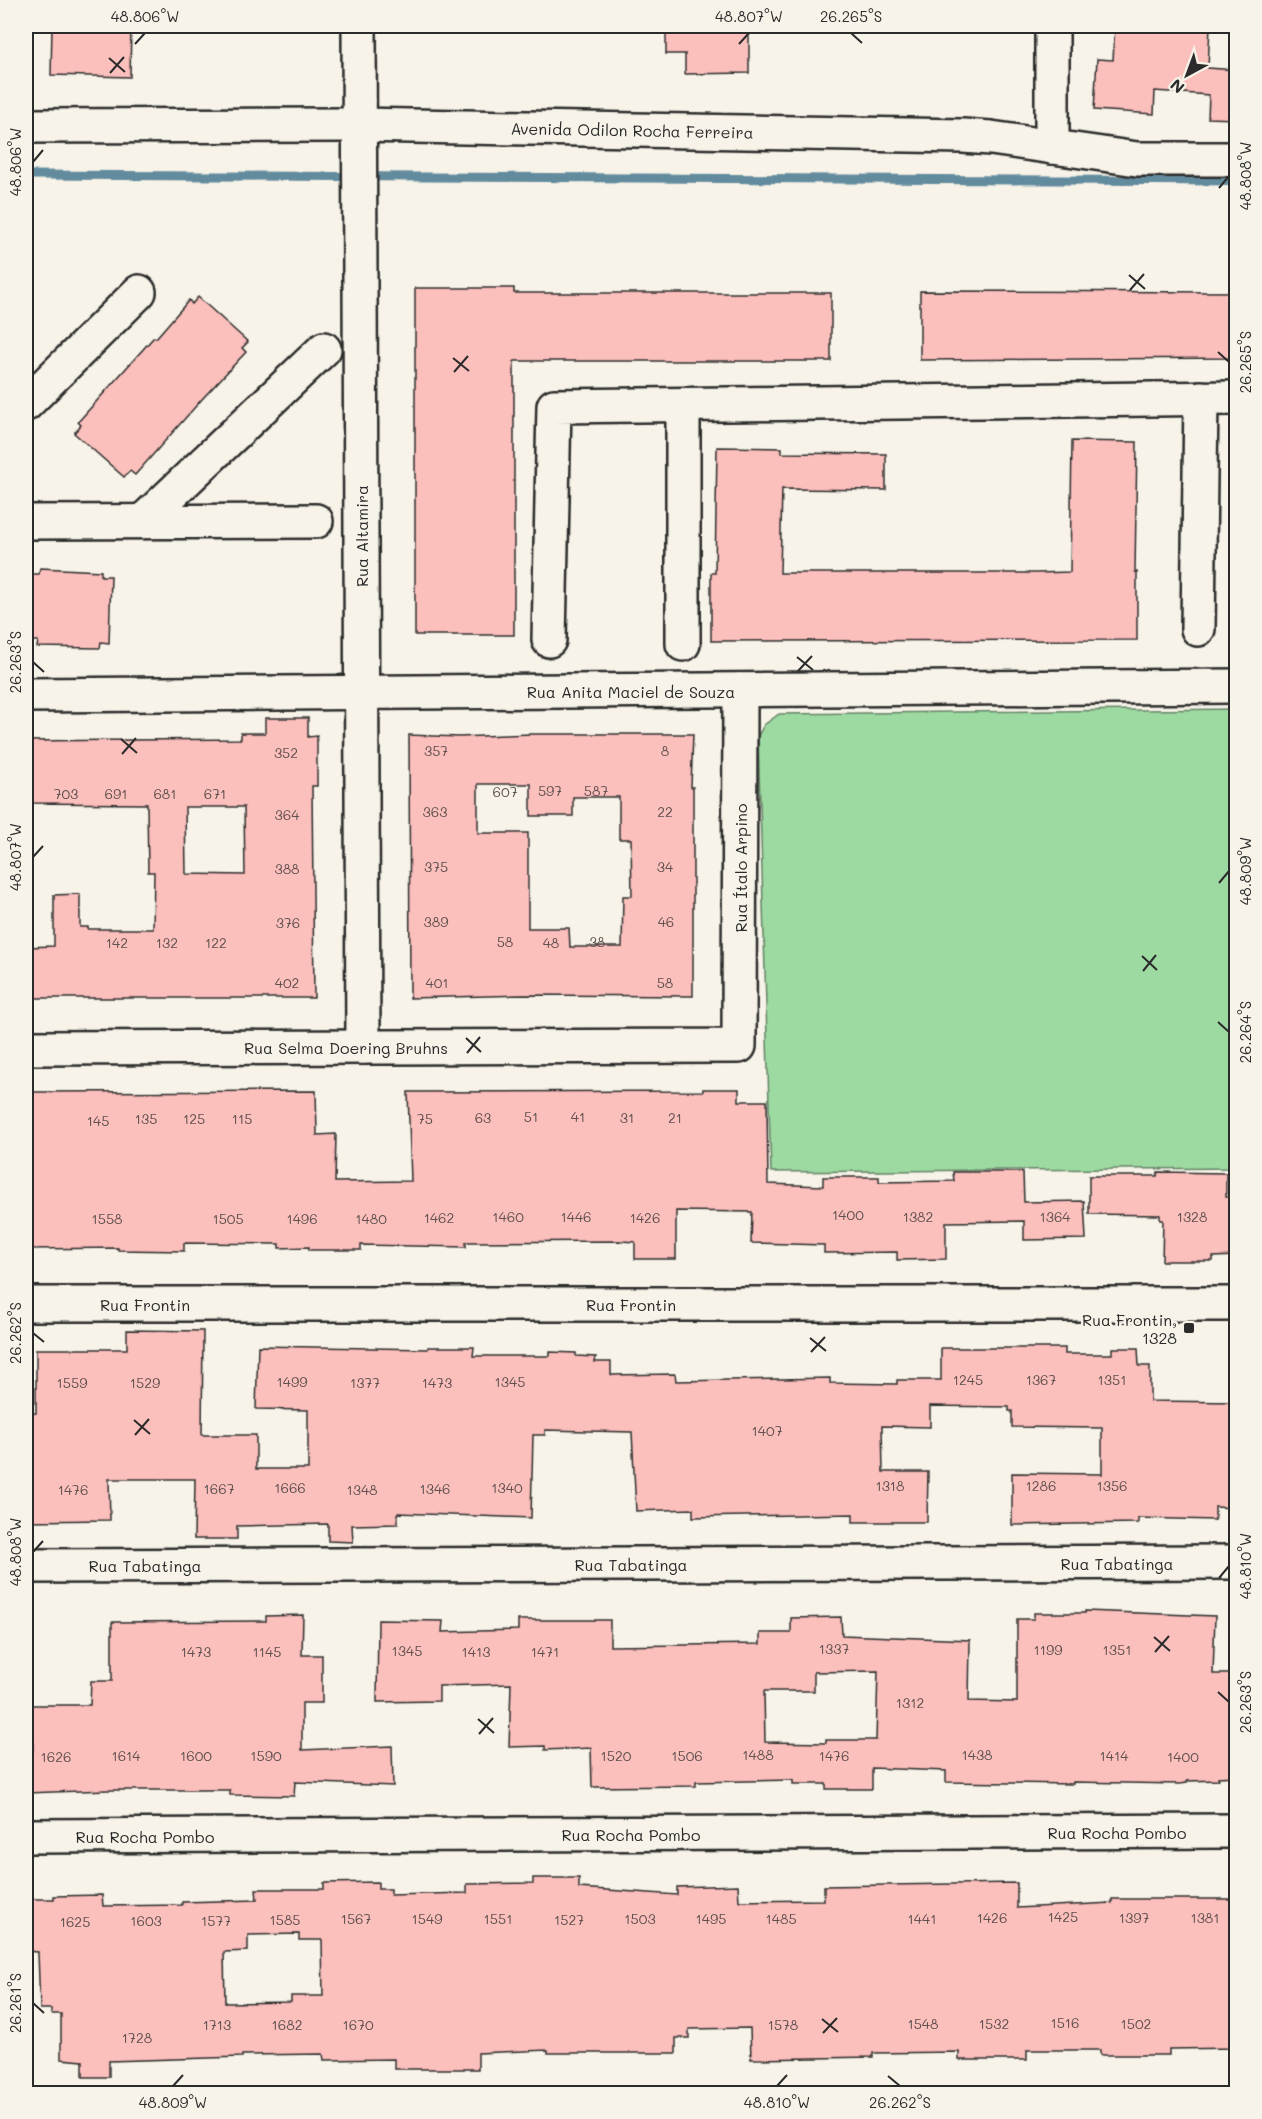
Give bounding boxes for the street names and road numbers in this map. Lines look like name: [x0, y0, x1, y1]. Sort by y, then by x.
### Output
street label: Avenida Odilon Rocha Ferreira: [510, 117, 754, 143]
street label: Rua Altamira: [351, 485, 372, 587]
street label: Rua Anita Maciel de Souza: [527, 681, 735, 702]
street label: Rua Ítalo Arpino: [730, 804, 751, 932]
street label: Rua Selma Doering Bruhns: [244, 1037, 448, 1058]
street label: Rua Frontin: [100, 1294, 190, 1315]
street label: Rua Frontin: [586, 1294, 676, 1315]
street label: Rua Tabatinga: [1060, 1553, 1174, 1574]
street label: Rua Tabatinga: [574, 1554, 688, 1575]
street label: Rua Tabatinga: [88, 1555, 202, 1576]
street label: Rua Rocha Pombo: [1047, 1822, 1187, 1843]
street label: Rua Rocha Pombo: [561, 1824, 701, 1845]
street label: Rua Rocha Pombo: [75, 1826, 215, 1847]

